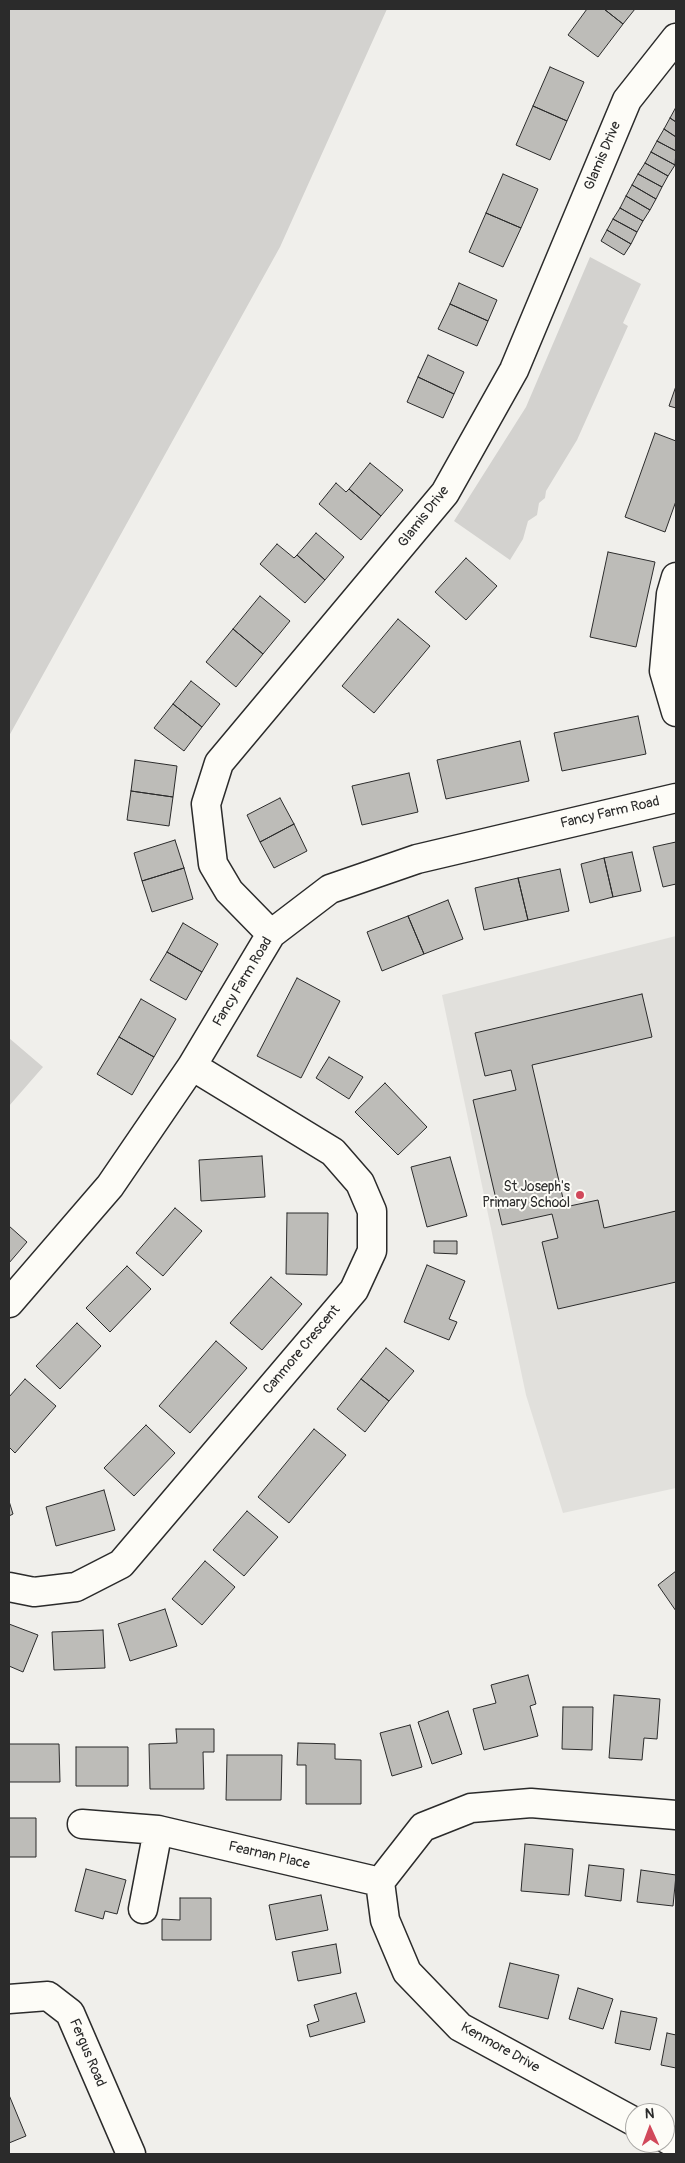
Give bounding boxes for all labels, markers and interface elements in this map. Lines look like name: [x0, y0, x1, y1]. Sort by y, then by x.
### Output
street label: Glamis Drive: [581, 119, 625, 193]
street label: Glamis Drive: [395, 483, 453, 551]
street label: Fancy Farm Road: [559, 793, 661, 833]
street label: Fancy Farm Road: [210, 934, 276, 1030]
place label: St Joseph's Primary School: [482, 1179, 570, 1212]
marker: St Joseph's Primary School: [574, 1189, 586, 1201]
street label: Canmore Crescent: [260, 1302, 344, 1398]
street label: Fearnan Place: [227, 1838, 311, 1874]
street label: Fergus Road: [65, 2016, 109, 2090]
street label: Kenmore Drive: [458, 2019, 542, 2077]
north arrow: [625, 2103, 675, 2153]
text: N: [644, 2105, 655, 2122]

